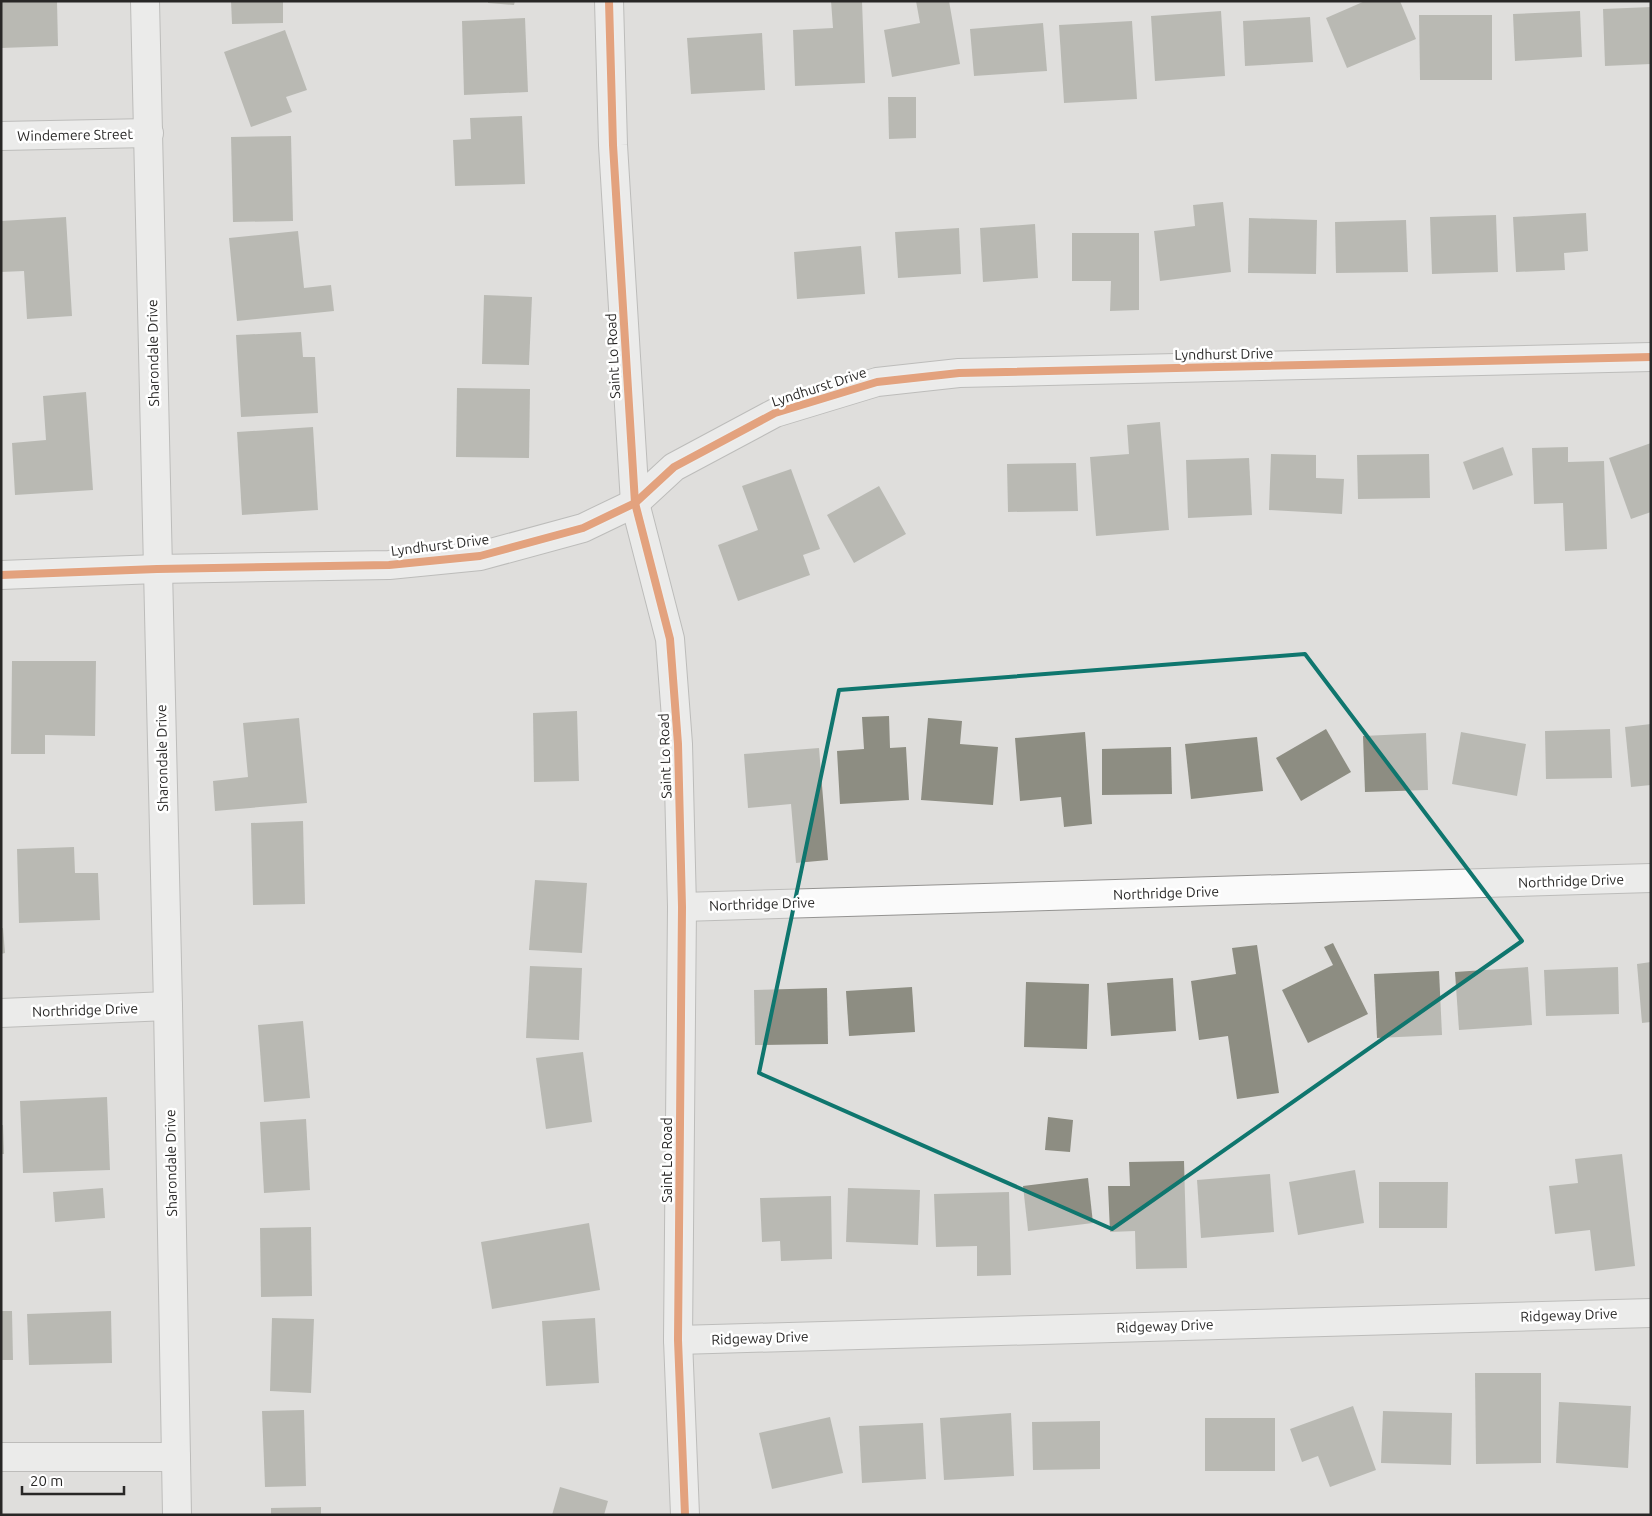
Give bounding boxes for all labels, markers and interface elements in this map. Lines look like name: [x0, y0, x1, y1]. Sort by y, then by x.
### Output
street label: Windemere Street: [17, 126, 133, 144]
street label: Sharondale Drive: [144, 299, 162, 407]
street label: Saint Lo Road: [603, 313, 623, 399]
street label: Lyndhurst Drive: [1174, 345, 1274, 363]
street label: Lyndhurst Drive: [769, 364, 869, 410]
street label: Lyndhurst Drive: [390, 531, 490, 559]
street label: Sharondale Drive: [153, 704, 171, 812]
street label: Saint Lo Road: [656, 713, 674, 799]
street label: Northridge Drive: [1518, 871, 1624, 891]
street label: Northridge Drive: [1113, 883, 1219, 903]
street label: Northridge Drive: [709, 894, 815, 914]
street label: Northridge Drive: [32, 1000, 138, 1020]
street label: Sharondale Drive: [162, 1109, 180, 1217]
street label: Saint Lo Road: [659, 1117, 675, 1203]
street label: Ridgeway Drive: [1520, 1305, 1618, 1325]
street label: Ridgeway Drive: [1116, 1316, 1214, 1336]
street label: Ridgeway Drive: [711, 1328, 809, 1348]
scale bar: [22, 1464, 125, 1496]
text: 20 m: [30, 1472, 63, 1489]

